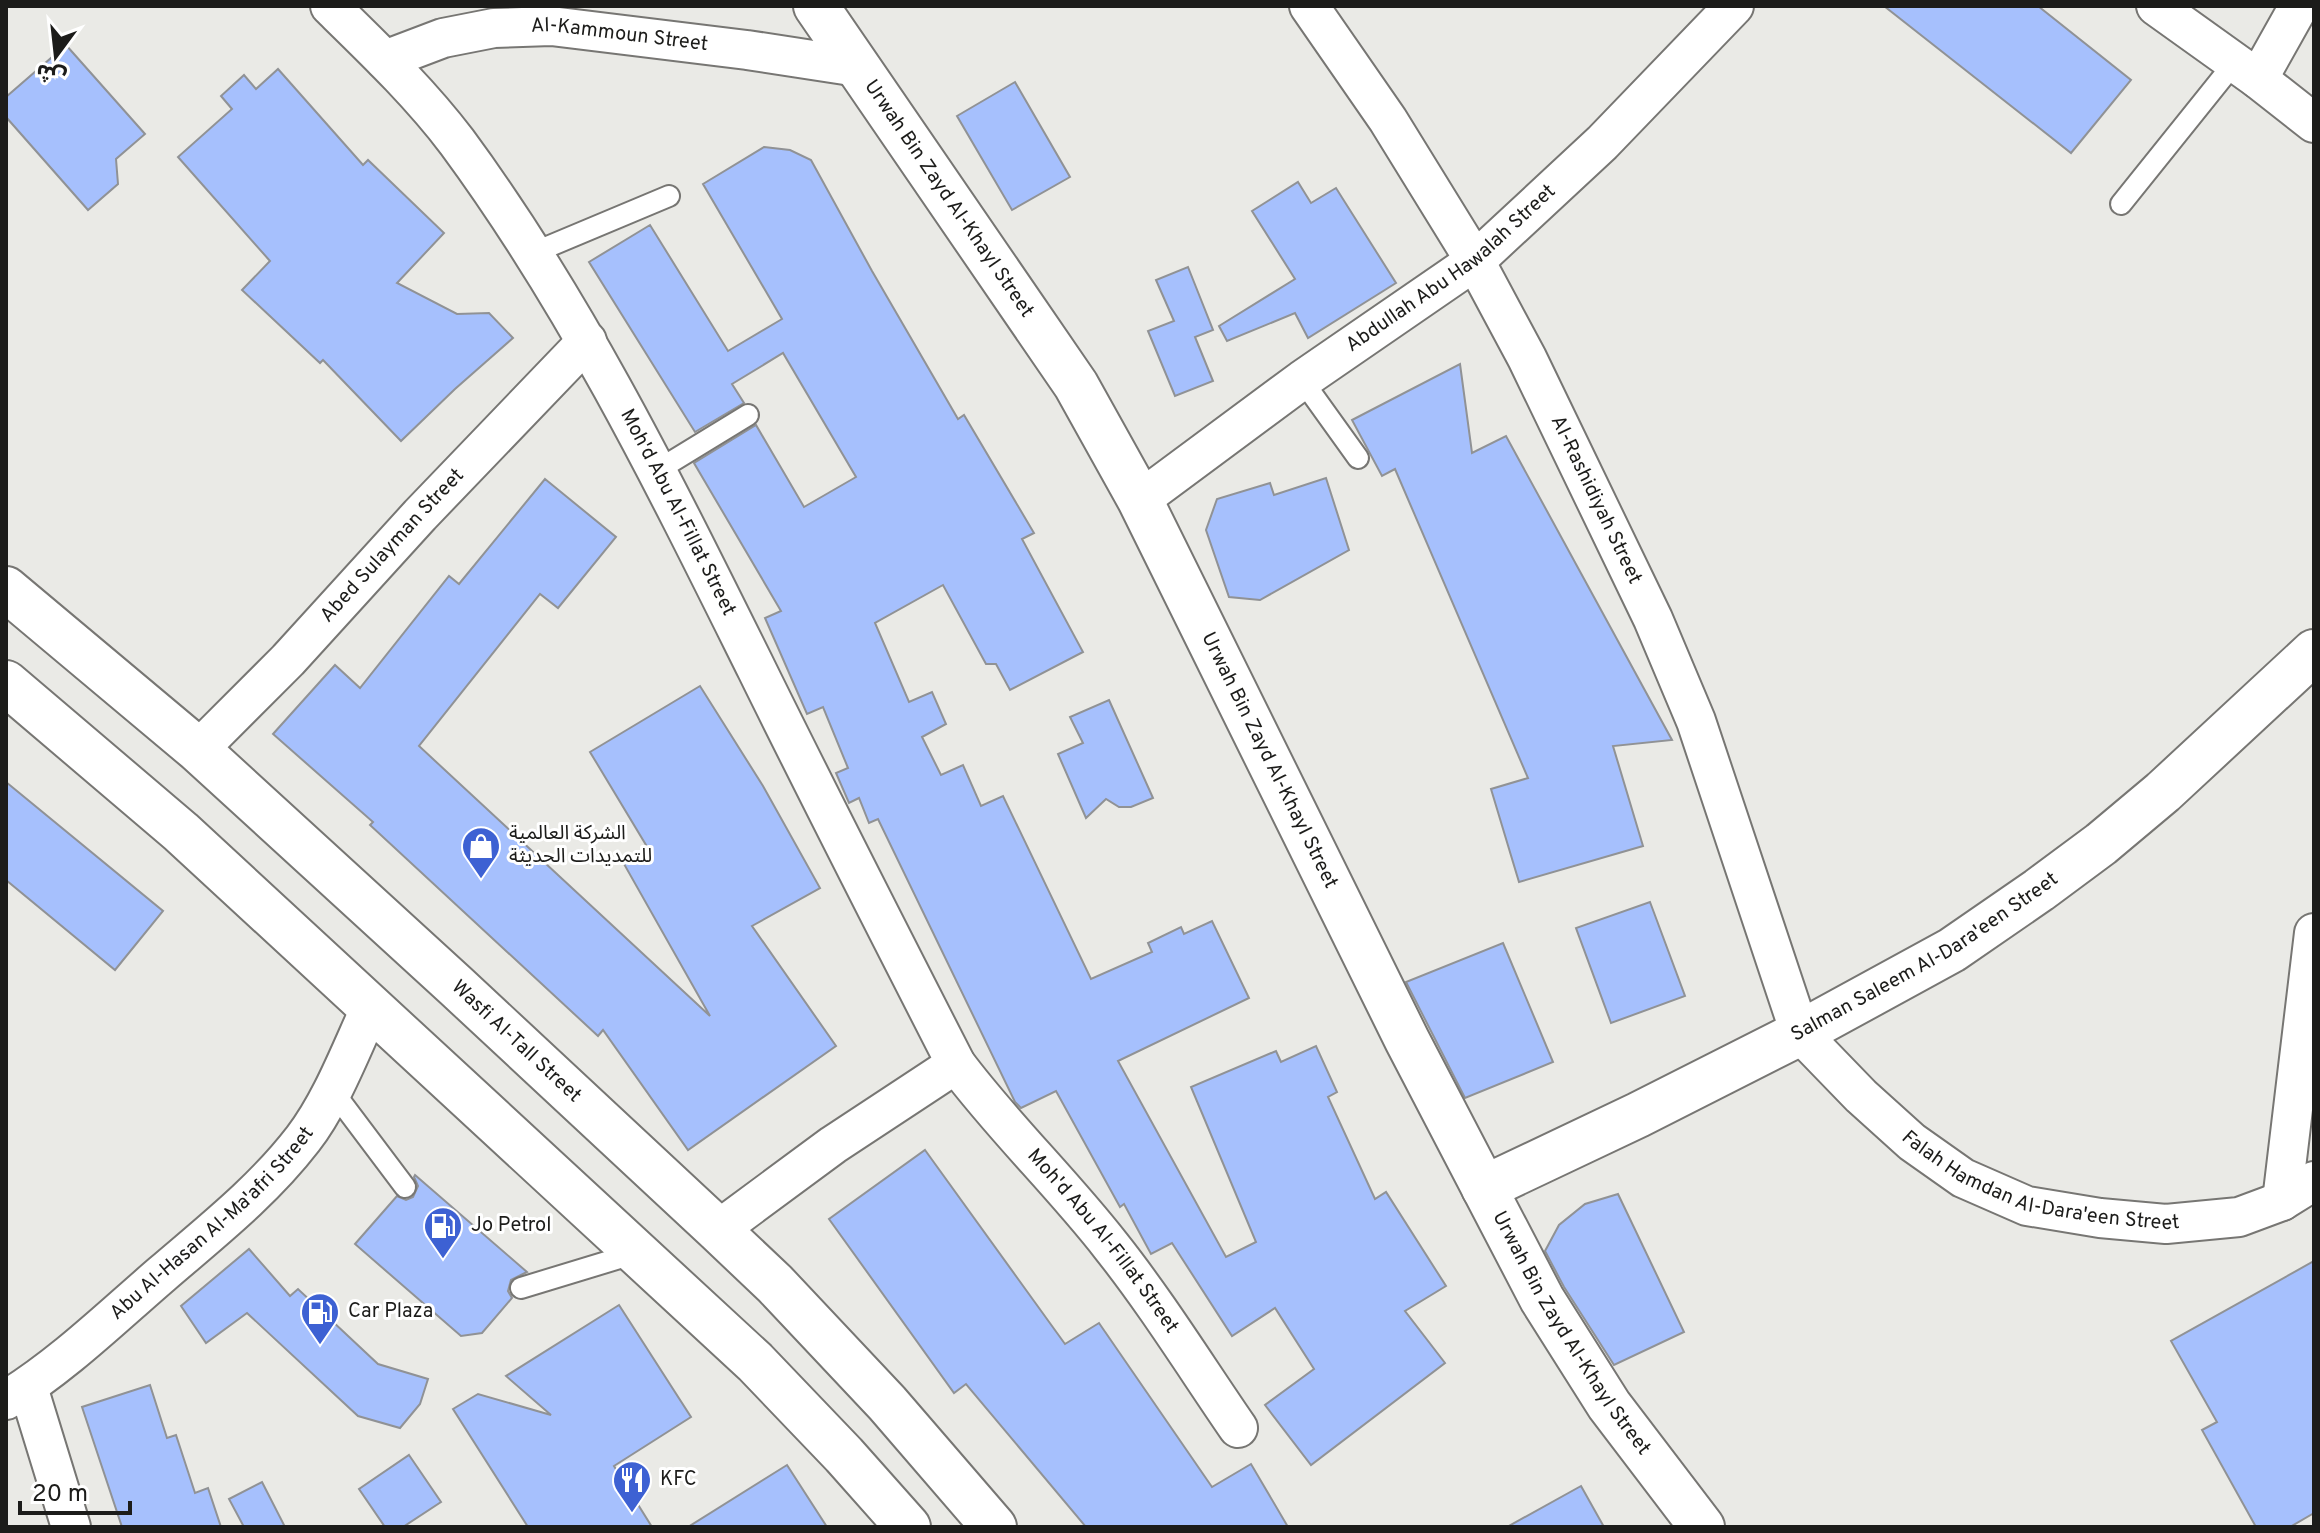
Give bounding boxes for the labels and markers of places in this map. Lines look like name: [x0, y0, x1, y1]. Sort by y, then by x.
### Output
place label: الشركة العالمية للتمديدات الحديثة: [509, 821, 652, 870]
shop icon: الشركة العالمية للتمديدات الحديثة: [460, 825, 502, 880]
fuel station icon: Jo Petrol: [422, 1205, 464, 1260]
place label: Jo Petrol: [471, 1213, 551, 1239]
fuel station icon: Car Plaza: [299, 1291, 341, 1346]
place label: Car Plaza: [348, 1299, 433, 1325]
restaurant icon: KFC: [611, 1459, 653, 1514]
place label: KFC: [660, 1467, 697, 1493]

